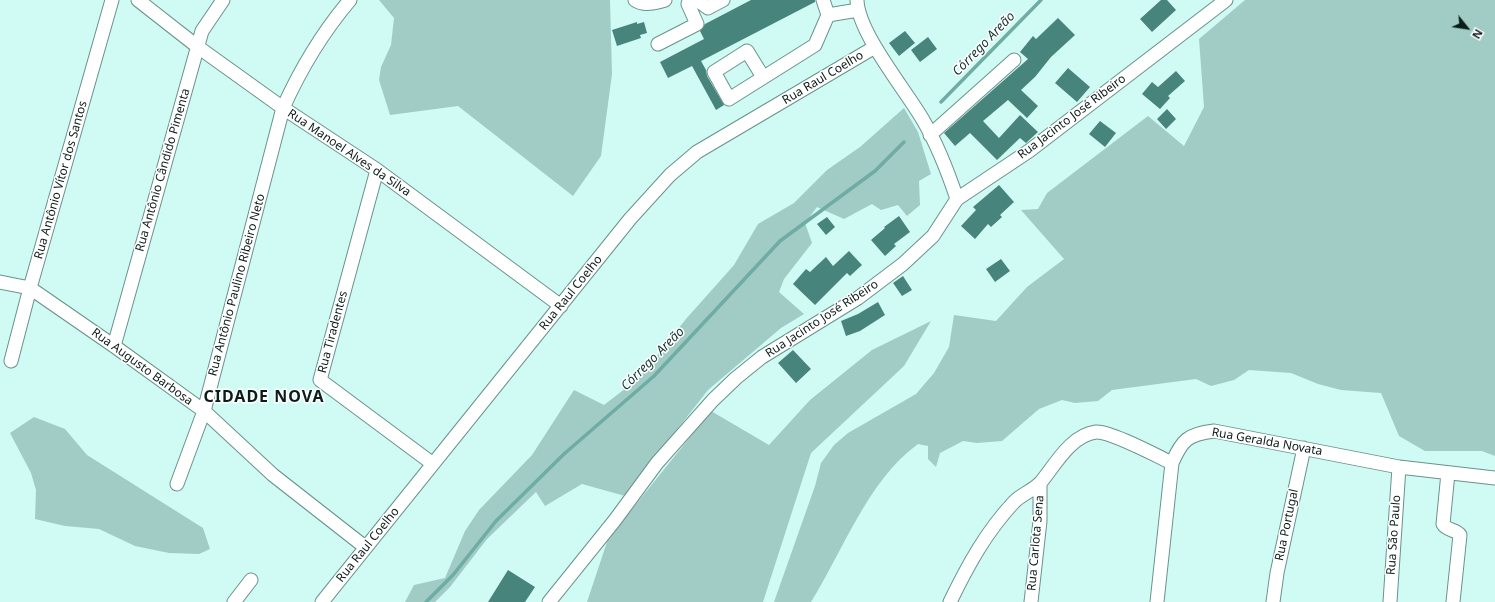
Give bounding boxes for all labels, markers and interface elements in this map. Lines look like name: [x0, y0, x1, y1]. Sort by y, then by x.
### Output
north arrow: [1447, 8, 1487, 48]
water label: Córrego Areão: [950, 9, 1018, 79]
text: N: [1469, 27, 1487, 42]
street label: Rua Raul Coelho: [780, 48, 866, 108]
street label: Rua Jacinto José Ribeiro: [1015, 72, 1129, 162]
street label: Rua Antônio Cândido Pimenta: [133, 87, 193, 253]
street label: Rua Antônio Vítor dos Santos: [31, 99, 91, 261]
street label: Rua Manoel Alves da Silva: [285, 106, 413, 200]
street label: Rua Antônio Paulino Ribeiro Neto: [206, 192, 268, 378]
street label: Rua Raul Coelho: [536, 253, 606, 333]
street label: Rua Jacinto José Ribeiro: [763, 277, 881, 361]
street label: Rua Tiradentes: [315, 289, 351, 375]
water label: Córrego Areão: [618, 324, 688, 394]
street label: Rua Augusto Barbosa: [89, 325, 195, 409]
district label: CIDADE NOVA: [203, 387, 325, 407]
street label: Rua Geralda Novata: [1211, 425, 1323, 459]
street label: Rua Portugal: [1272, 488, 1302, 562]
street label: Rua São Paulo: [1384, 494, 1404, 576]
street label: Rua Carlota Sena: [1025, 495, 1047, 591]
street label: Rua Raul Coelho: [333, 505, 403, 585]

